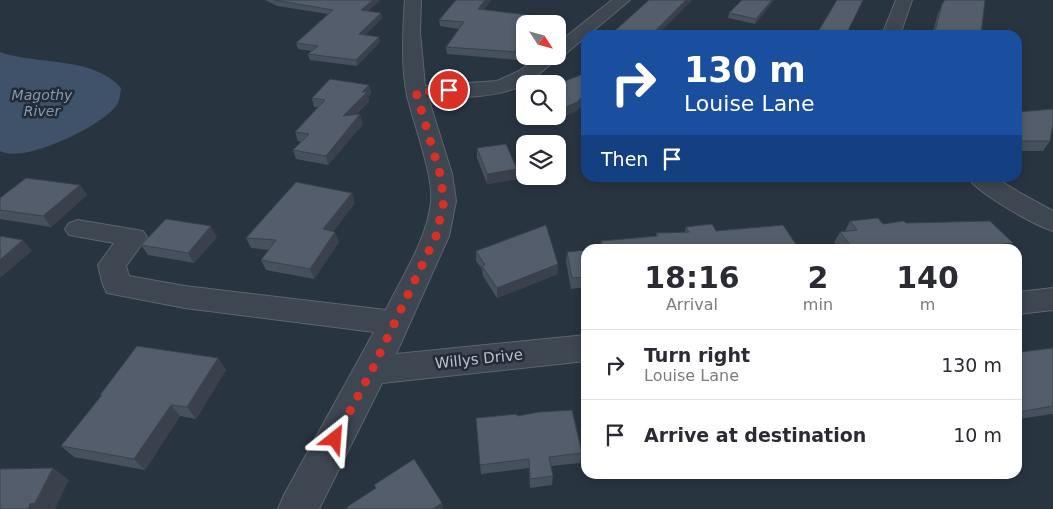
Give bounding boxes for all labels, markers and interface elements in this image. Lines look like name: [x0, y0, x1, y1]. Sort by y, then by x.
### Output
north arrow: [516, 15, 566, 65]
map controls: [516, 15, 566, 185]
icon: right: [601, 50, 666, 115]
text: 130 m: [684, 50, 806, 90]
pin: [428, 69, 470, 111]
button: search: [516, 75, 566, 125]
icon: arrive: [435, 76, 463, 104]
water label: Magothy River: [12, 87, 73, 119]
text: Louise Lane: [684, 91, 815, 116]
button: layers: [516, 135, 566, 185]
icon: arrive: [658, 145, 686, 173]
text: Then: [601, 148, 648, 170]
text: 18:16: [644, 260, 740, 295]
text: 2: [807, 260, 828, 295]
text: 140: [896, 260, 959, 295]
text: Arrival: [666, 295, 718, 314]
text: min: [803, 295, 833, 314]
text: m: [920, 295, 935, 314]
text: Turn right: [644, 344, 750, 366]
street label: Willys Drive: [434, 345, 524, 373]
icon: right: [601, 351, 629, 379]
text: 130 m: [941, 354, 1002, 376]
text: Louise Lane: [644, 366, 739, 385]
position arrow: [308, 412, 360, 464]
icon: arrive: [601, 421, 629, 449]
text: Arrive at destination: [644, 424, 866, 446]
text: 10 m: [953, 424, 1002, 446]

